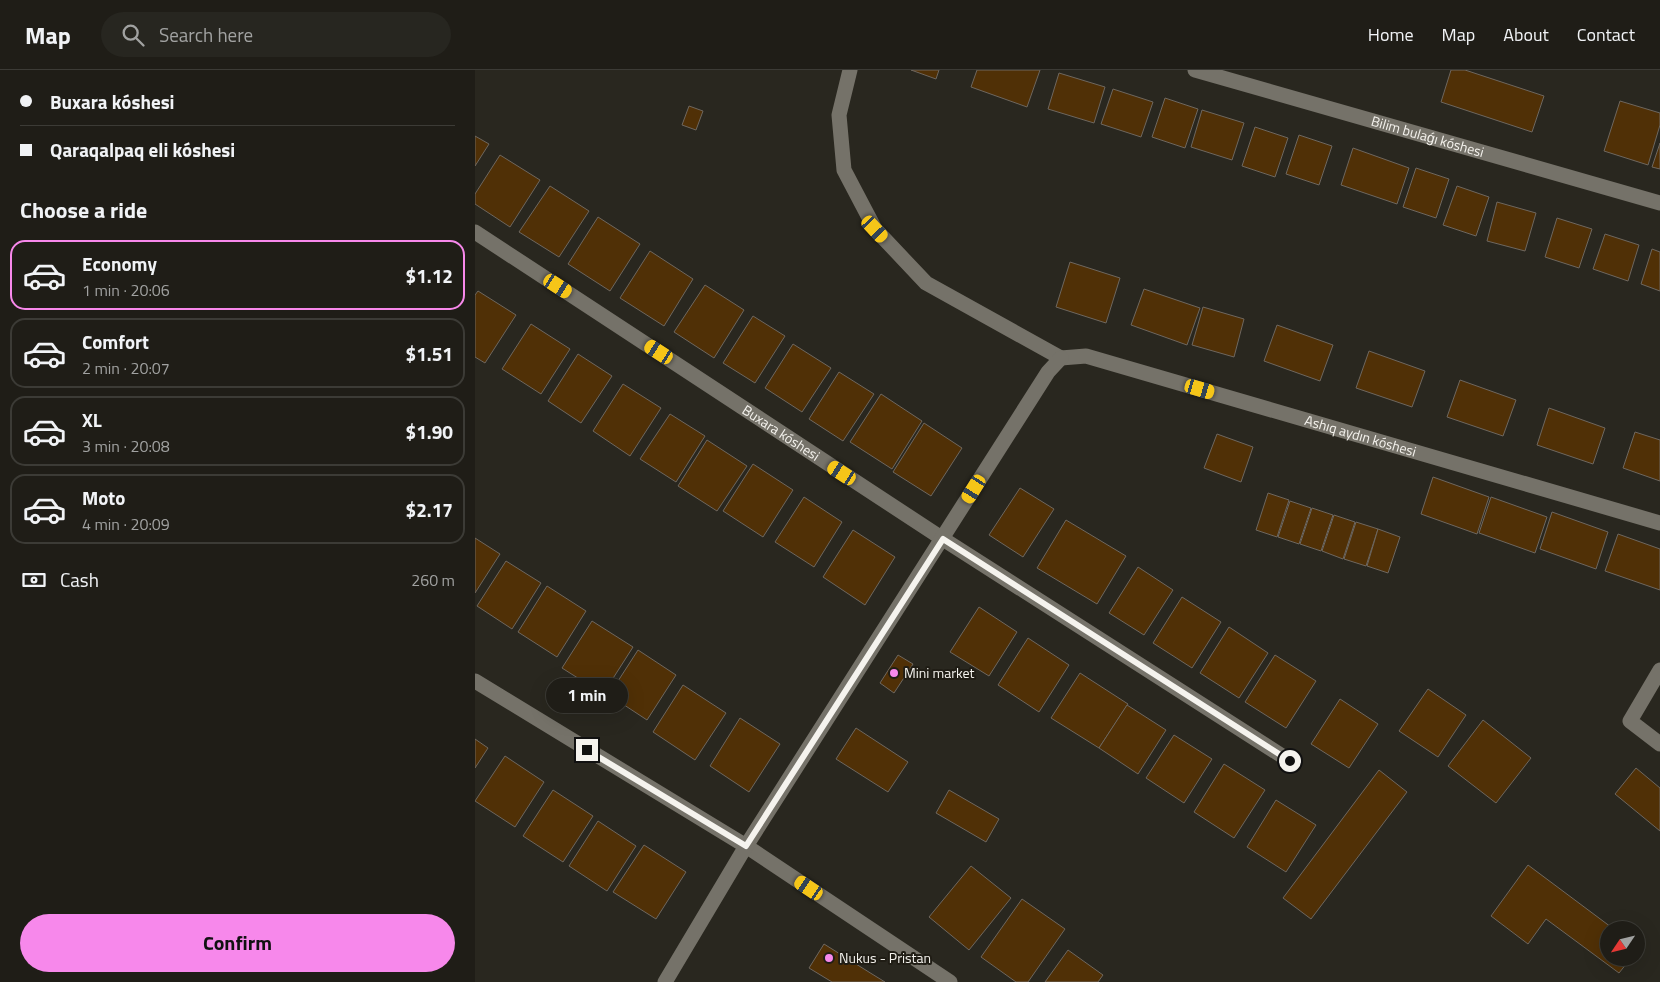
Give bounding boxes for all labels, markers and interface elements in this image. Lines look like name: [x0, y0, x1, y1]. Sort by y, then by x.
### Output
search box: [101, 12, 451, 57]
text: Map: [25, 17, 71, 53]
text: Search here: [159, 20, 253, 49]
icon: search: [119, 21, 147, 49]
text: Home: [1368, 21, 1414, 48]
text: Map: [1442, 21, 1475, 48]
text: About: [1503, 21, 1549, 48]
text: Contact: [1577, 21, 1635, 48]
text: Buxara kóshesi: [50, 87, 175, 116]
street label: Bilim bulaǵı kóshesi: [1369, 110, 1487, 162]
text: Qaraqalpaq eli kóshesi: [50, 135, 235, 164]
text: Choose a ride: [20, 193, 147, 227]
car: [859, 213, 890, 245]
text: Economy: [82, 249, 157, 278]
icon: car: [22, 253, 67, 298]
text: $1.12: [406, 261, 453, 290]
car: [541, 272, 574, 300]
text: 1 min · 20:06: [82, 278, 170, 302]
text: Comfort: [82, 327, 149, 356]
icon: car: [22, 331, 67, 376]
car: [642, 338, 675, 366]
text: $1.51: [406, 339, 453, 368]
text: 2 min · 20:07: [82, 356, 170, 380]
car: [1183, 378, 1216, 400]
street label: Buxara kóshesi: [738, 399, 824, 466]
text: XL: [82, 405, 102, 434]
icon: car: [22, 409, 67, 454]
street label: Ashıq aydın kóshesi: [1302, 409, 1419, 462]
text: $1.90: [406, 417, 453, 446]
text: 3 min · 20:08: [82, 434, 170, 458]
car: [825, 459, 858, 487]
car: [959, 472, 988, 506]
text: Moto: [82, 483, 125, 512]
icon: car: [22, 487, 67, 532]
text: $2.17: [406, 495, 453, 524]
text: 4 min · 20:09: [82, 512, 170, 536]
text: Cash: [60, 565, 99, 594]
icon: cash: [20, 566, 48, 594]
text: 260 m: [411, 568, 455, 592]
place label: Mini market: [904, 662, 975, 683]
marker: Mini market: [888, 667, 900, 679]
callout: 1 min: [546, 678, 628, 712]
text: 1 min: [568, 683, 606, 707]
route end: [576, 739, 598, 761]
route start: [1279, 750, 1301, 772]
car: [792, 873, 825, 903]
button: Confirm: [20, 914, 455, 972]
north arrow: [1600, 921, 1645, 966]
map controls: [1600, 921, 1645, 966]
place label: Nukus - Pristan: [839, 947, 931, 968]
marker: Nukus - Pristan: [823, 952, 835, 964]

